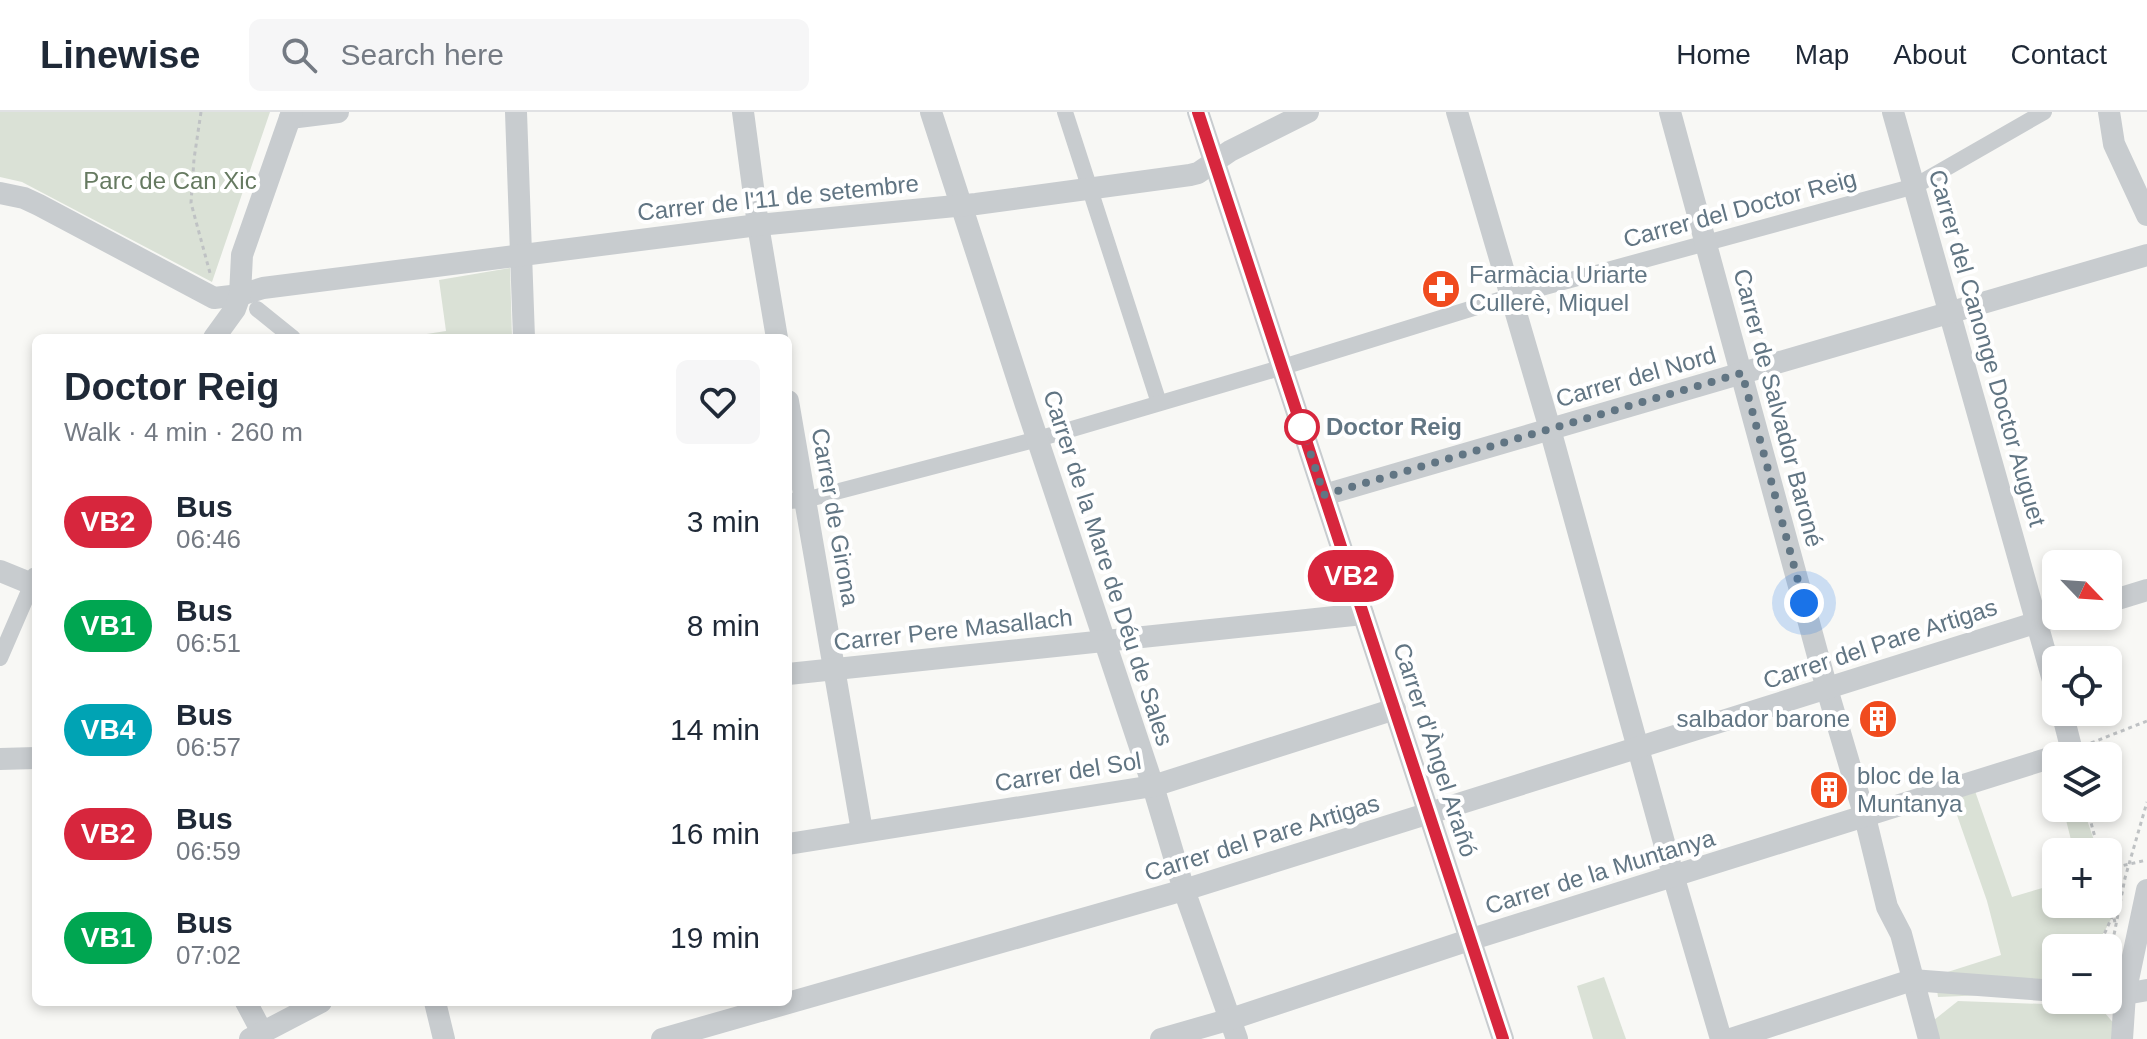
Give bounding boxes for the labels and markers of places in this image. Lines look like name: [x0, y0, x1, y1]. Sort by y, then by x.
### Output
place label: Farmàcia Uriarte Cullerè, Miquel: [1469, 261, 1648, 316]
pharmacy icon: Farmàcia Uriarte Cullerè, Miquel: [1420, 268, 1462, 310]
marker: Doctor Reig: [1285, 410, 1319, 444]
place label: Doctor Reig: [1326, 413, 1462, 440]
building icon: salbador barone: [1857, 698, 1899, 740]
place label: salbador barone: [1677, 705, 1850, 732]
place label: bloc de la Muntanya: [1857, 762, 1963, 817]
building icon: bloc de la Muntanya: [1808, 769, 1850, 811]

